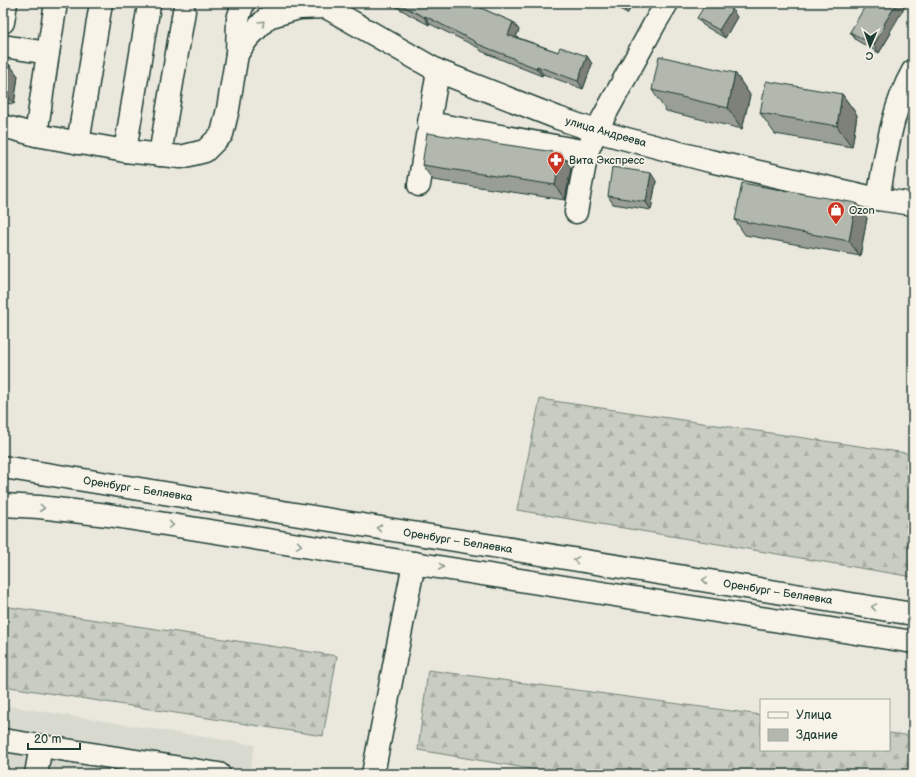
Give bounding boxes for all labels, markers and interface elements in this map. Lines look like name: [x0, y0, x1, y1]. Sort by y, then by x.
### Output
one-way arrow: [257, 21, 265, 28]
north arrow: [850, 26, 890, 66]
text: С: [865, 49, 874, 62]
street label: улица Андреева: [564, 114, 648, 150]
pharmacy icon: Вита Экспресс: [546, 150, 566, 175]
place label: Вита Экспресс: [569, 154, 645, 167]
shop icon: Ozon: [826, 200, 846, 225]
place label: Ozon: [849, 204, 875, 217]
street label: Оренбург – Беляевка: [82, 474, 194, 504]
one-way arrow: [39, 503, 45, 512]
one-way arrow: [168, 520, 174, 529]
one-way arrow: [376, 524, 382, 533]
street label: Оренбург – Беляевка: [402, 526, 514, 556]
one-way arrow: [296, 540, 302, 549]
one-way arrow: [573, 556, 579, 565]
one-way arrow: [438, 562, 444, 571]
one-way arrow: [702, 576, 708, 585]
street label: Оренбург – Беляевка: [722, 577, 834, 607]
one-way arrow: [871, 603, 878, 612]
legend: [760, 699, 890, 751]
text: Улица: [796, 708, 832, 723]
scale bar: [28, 725, 80, 751]
text: Здание: [796, 728, 838, 743]
text: 20 m: [34, 732, 61, 747]

